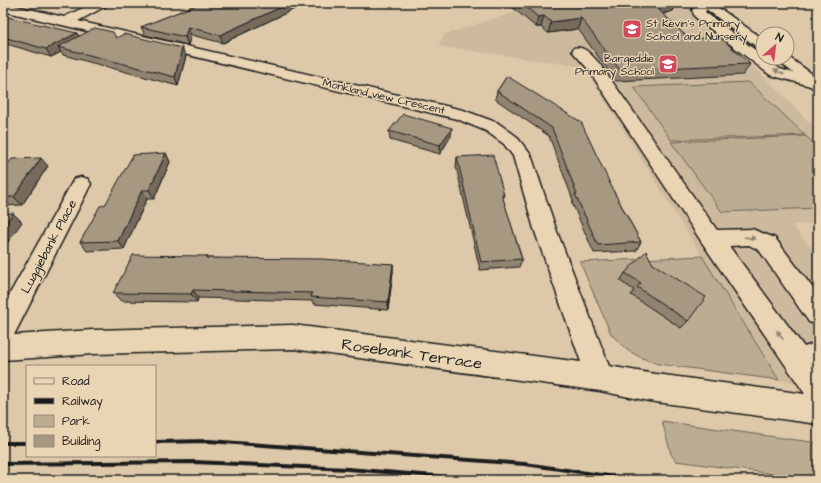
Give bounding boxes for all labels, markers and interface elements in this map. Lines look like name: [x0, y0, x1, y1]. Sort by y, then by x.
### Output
place label: St Kevin's Primary School and Nursery: [646, 16, 747, 45]
school or university icon: St Kevin's Primary School and Nursery: [621, 18, 643, 40]
north arrow: [755, 26, 795, 66]
text: N: [773, 29, 786, 46]
place label: Bargeddie Primary School: [575, 51, 654, 80]
school or university icon: Bargeddie Primary School: [657, 53, 679, 75]
one-way arrow: [773, 69, 785, 75]
street label: Monkland view Crescent: [321, 75, 447, 118]
street label: Luggiebank Place: [17, 196, 82, 297]
one-way arrow: [743, 235, 756, 241]
one-way arrow: [776, 330, 785, 341]
street label: Rosebank Terrace: [340, 333, 484, 375]
legend: [26, 365, 156, 457]
text: Road: [62, 373, 90, 390]
text: Railway: [62, 393, 103, 411]
text: Park: [62, 413, 90, 430]
text: Building: [62, 433, 100, 451]

